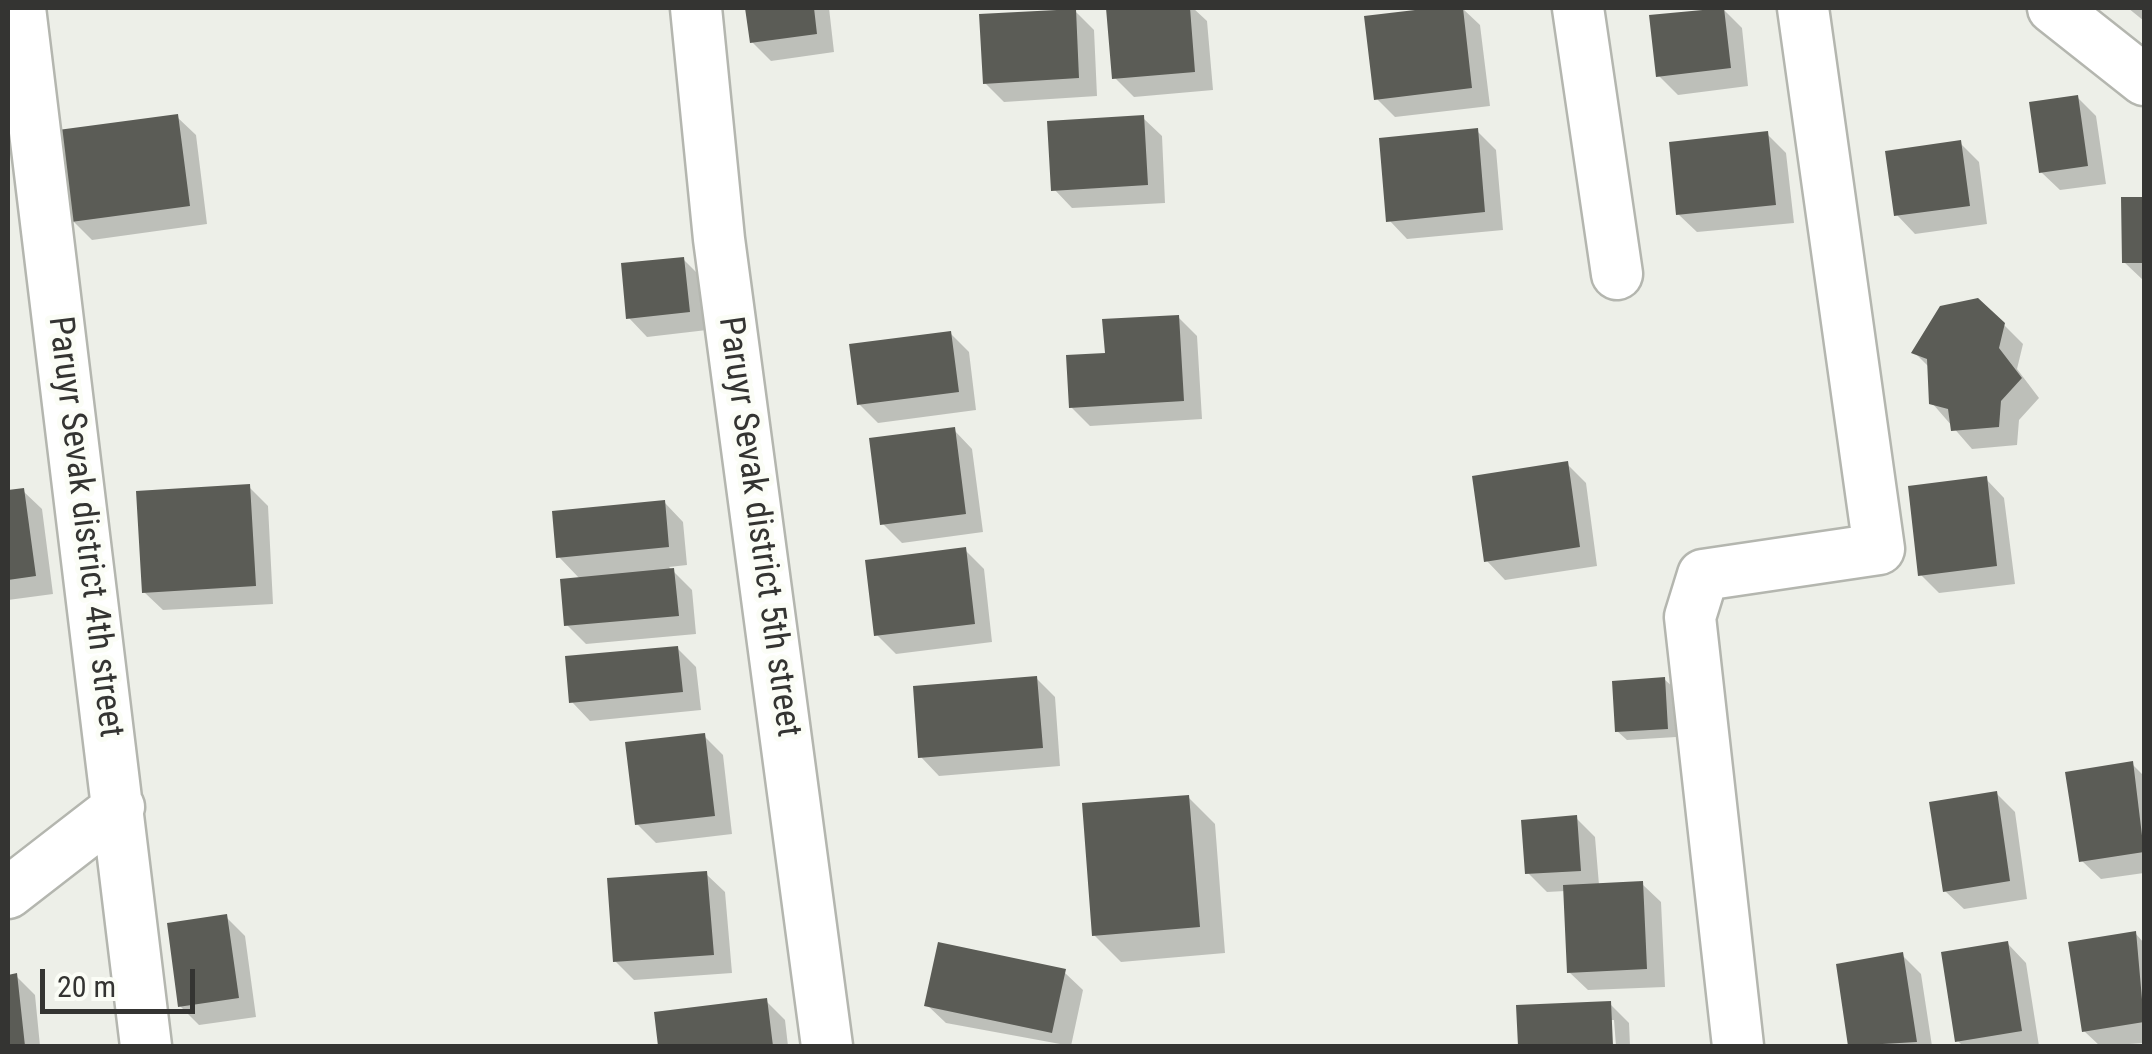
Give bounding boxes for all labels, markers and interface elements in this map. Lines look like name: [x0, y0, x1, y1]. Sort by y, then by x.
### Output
street label: Paruyr Sevak district 4th street: [37, 314, 131, 740]
street label: Paruyr Sevak district 5th street: [708, 314, 808, 740]
scale bar: [45, 949, 200, 1011]
text: 20 m: [57, 969, 116, 1004]

